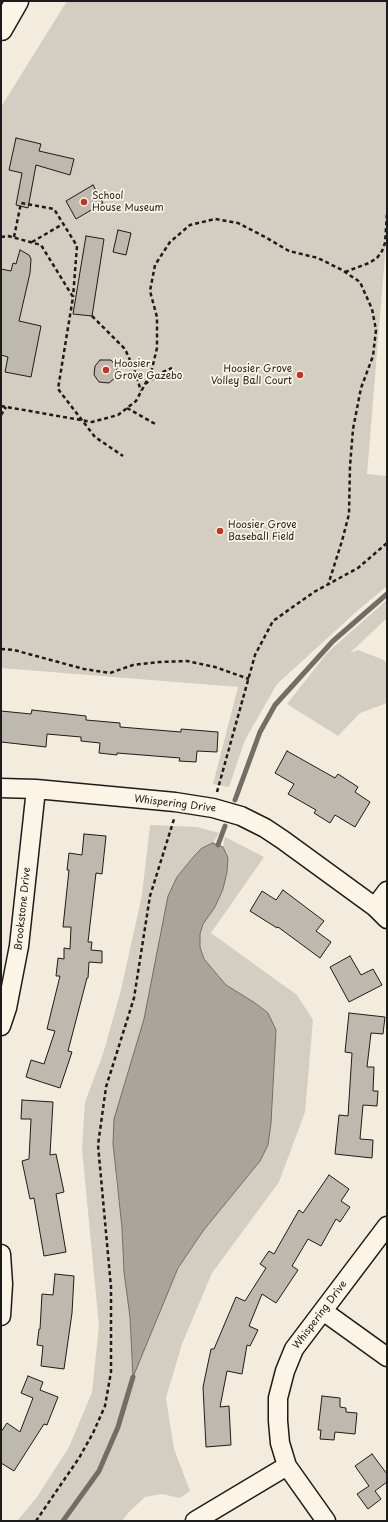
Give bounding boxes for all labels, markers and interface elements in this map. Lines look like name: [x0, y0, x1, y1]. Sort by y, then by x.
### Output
place label: School House Museum: [92, 190, 164, 214]
marker: School House Museum: [79, 197, 89, 207]
place label: Hoosier Grove Gazebo: [114, 358, 182, 382]
place label: Hoosier Grove Volley Ball Court: [211, 363, 292, 386]
marker: Hoosier Grove Gazebo: [101, 365, 111, 375]
marker: Hoosier Grove Volley Ball Court: [295, 370, 305, 380]
place label: Hoosier Grove Baseball Field: [228, 519, 296, 542]
marker: Hoosier Grove Baseball Field: [215, 526, 225, 536]
street label: Whispering Drive: [133, 793, 217, 815]
street label: Brookstone Drive: [13, 867, 33, 951]
street label: Whispering Drive: [290, 1279, 350, 1351]

